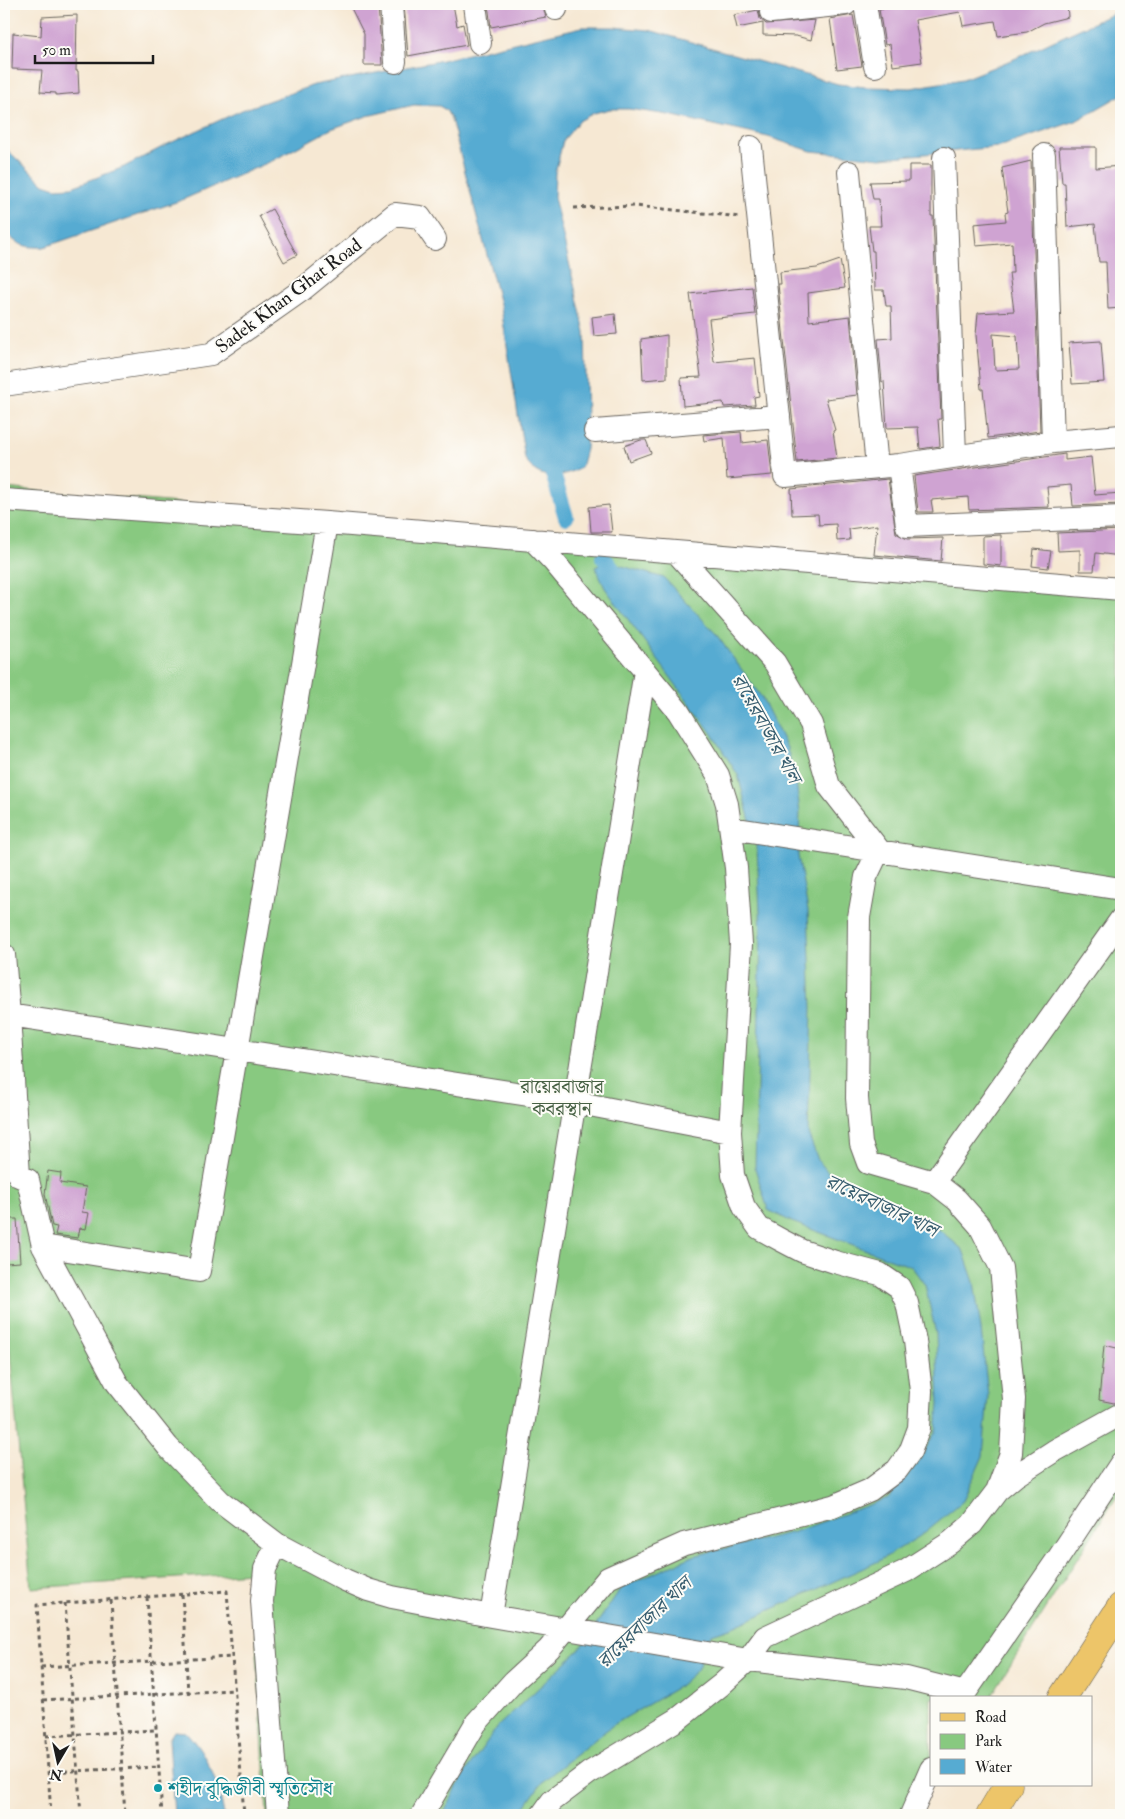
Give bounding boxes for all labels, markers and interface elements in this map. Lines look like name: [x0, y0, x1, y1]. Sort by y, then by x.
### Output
scale bar: [35, 32, 152, 64]
text: 50 m: [42, 41, 71, 60]
street label: Sadek Khan Ghat Road: [211, 232, 367, 359]
water label: রায়েরবাজার খাল: [726, 669, 809, 790]
park label: রায়েরবাজার কবরস্থান: [519, 1075, 605, 1121]
water label: রায়েরবাজার খাল: [822, 1169, 945, 1244]
water label: রায়েরবাজার খাল: [592, 1569, 699, 1673]
legend: [930, 1696, 1092, 1786]
text: Road: [975, 1708, 1007, 1727]
text: Park: [975, 1732, 1002, 1751]
north arrow: [32, 1736, 82, 1786]
text: Water: [974, 1758, 1012, 1777]
text: N: [48, 1765, 65, 1784]
place label: শহীদ বুদ্ধিজীবী স্মৃতিসৌধ: [167, 1777, 334, 1801]
marker: শহীদ বুদ্ধিজীবী স্মৃতিসৌধ: [152, 1782, 164, 1794]

